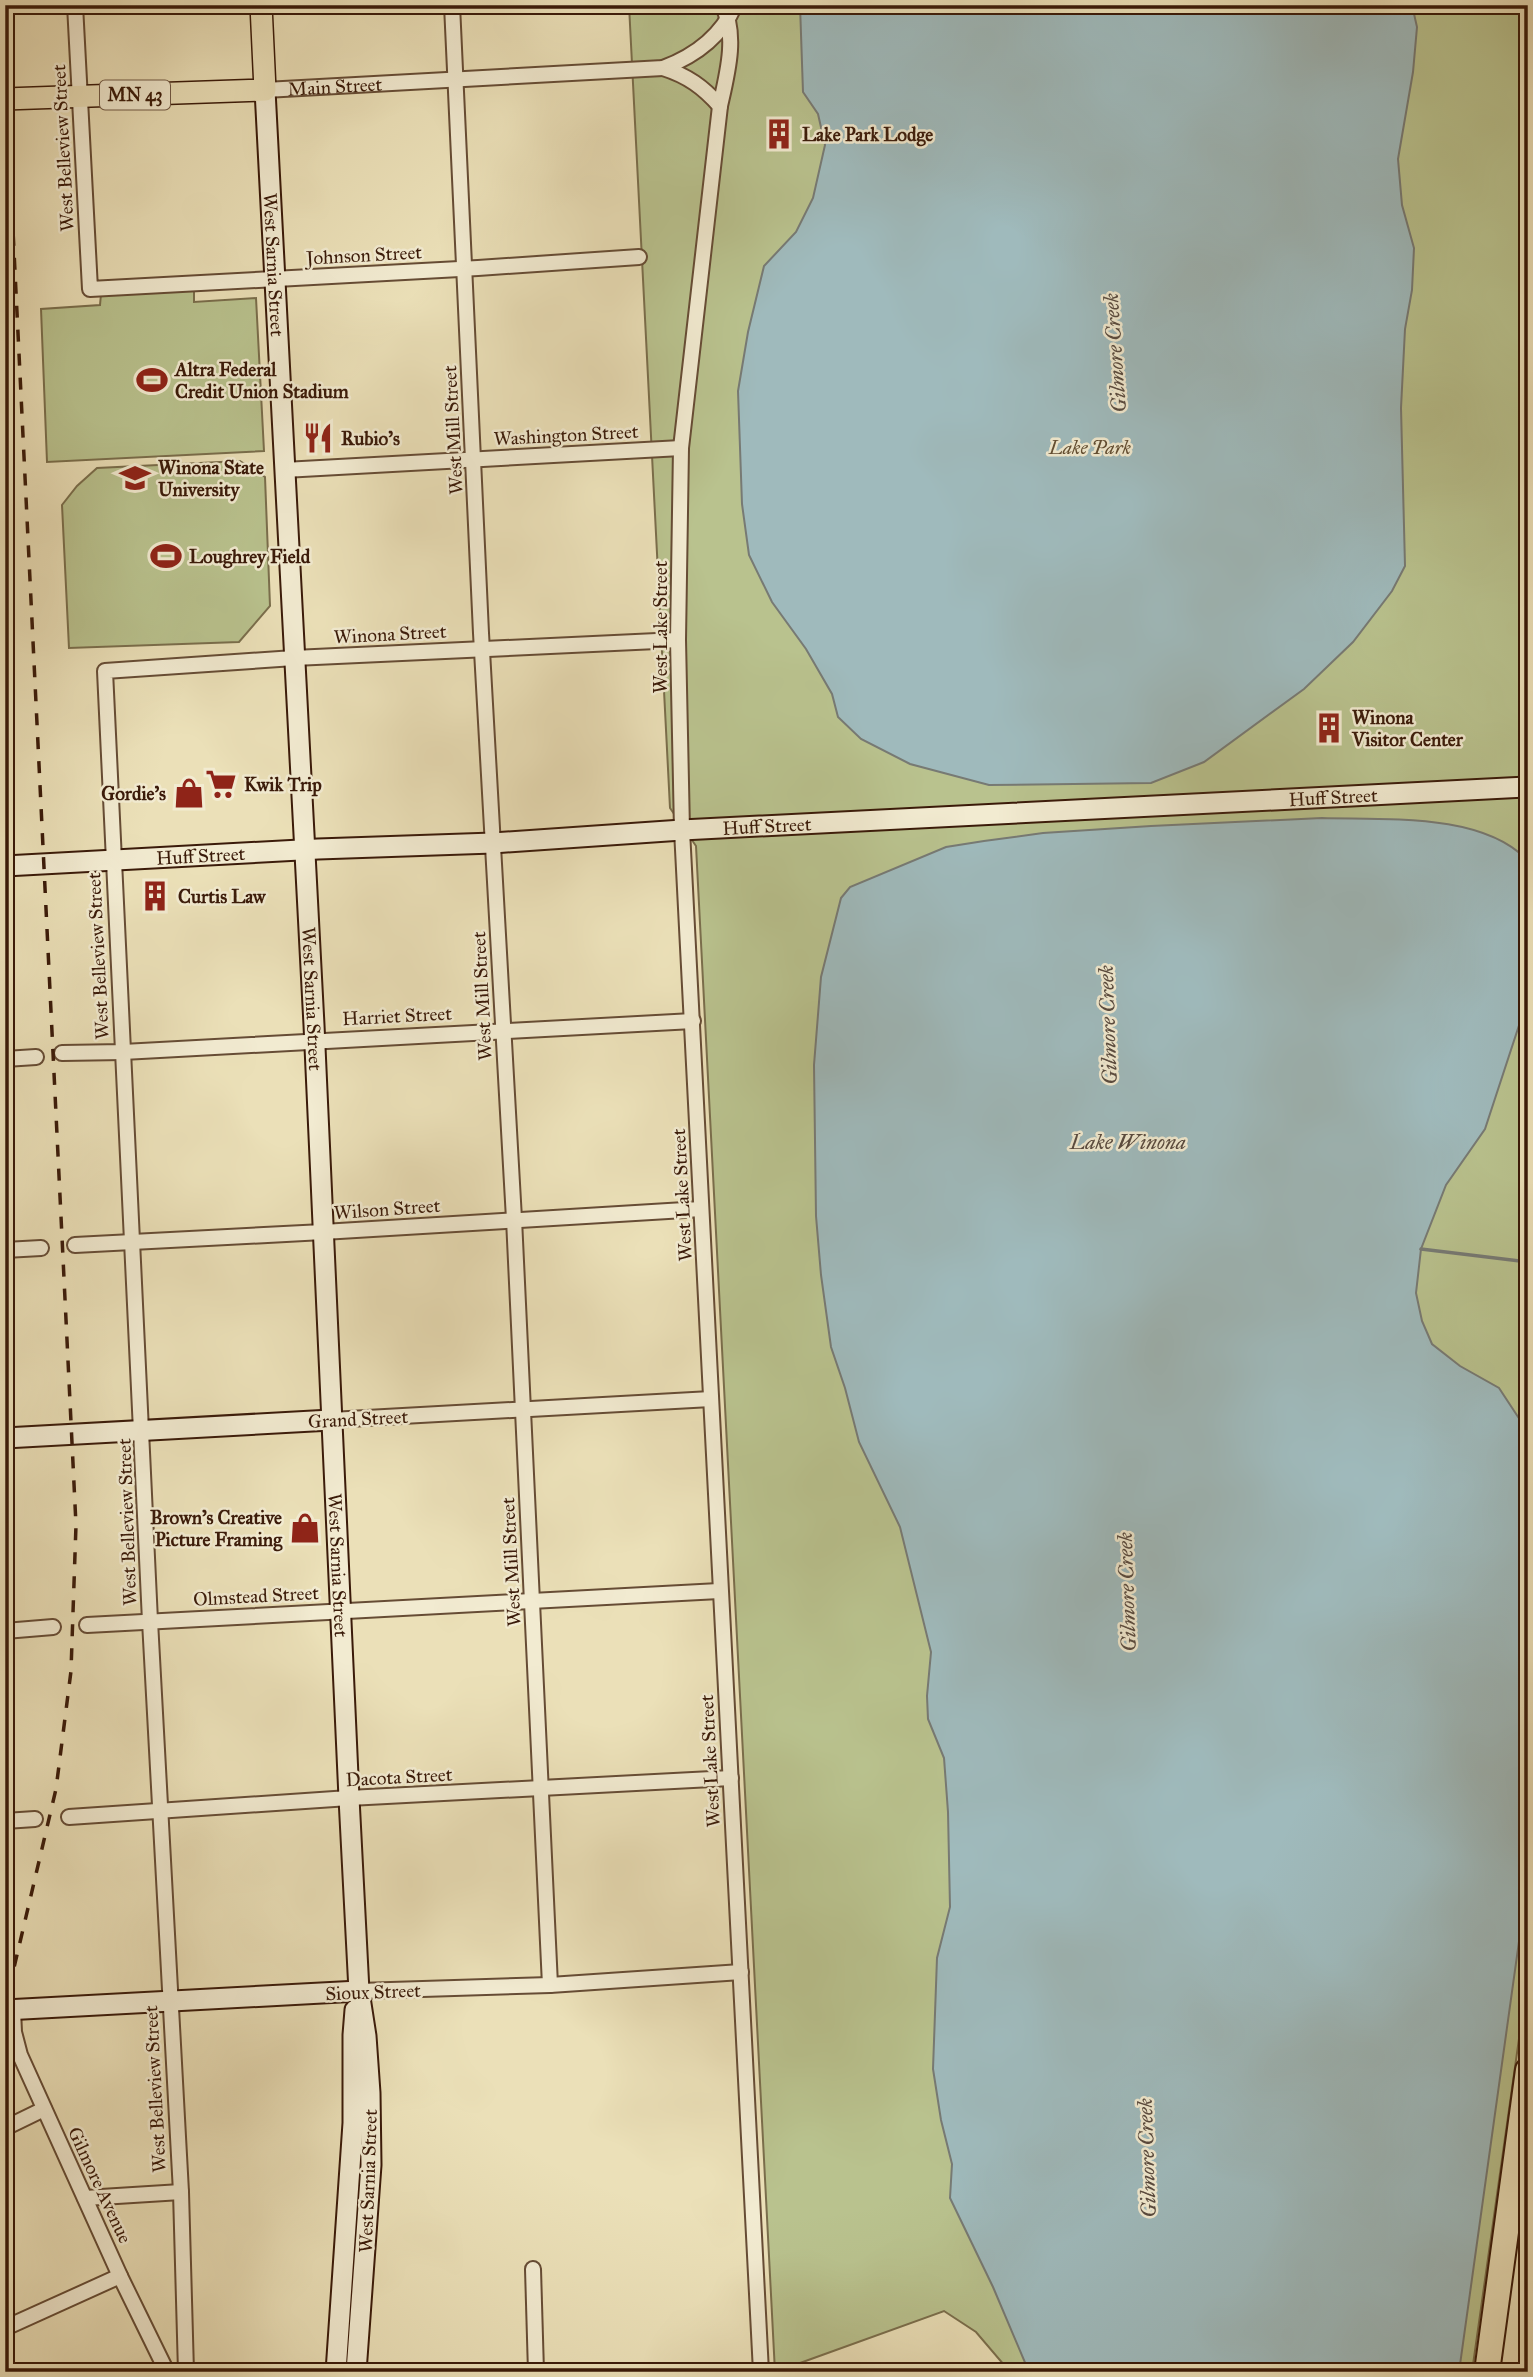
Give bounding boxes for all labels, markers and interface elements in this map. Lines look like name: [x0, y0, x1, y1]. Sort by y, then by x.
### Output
street label: West Belleview Street: [47, 64, 79, 232]
street label: Main Street: [287, 72, 383, 100]
road number: MN 43: [100, 80, 170, 110]
building icon: Lake Park Lodge: [762, 117, 796, 151]
place label: Lake Park Lodge: [802, 123, 933, 147]
street label: West Sarnia Street: [259, 192, 289, 337]
street label: Johnson Street: [303, 240, 423, 271]
water label: Gilmore Creek: [1098, 292, 1132, 414]
place label: Altra Federal Credit Union Stadium: [173, 358, 349, 403]
sports icon: Altra Federal Credit Union Stadium: [135, 363, 169, 397]
street label: West Mill Street: [438, 365, 468, 495]
street label: Washington Street: [493, 420, 639, 451]
restaurant icon: Rubio's: [301, 421, 335, 455]
place label: Rubio's: [341, 427, 400, 450]
park label: Lake Park: [1048, 436, 1132, 459]
place label: Winona State University: [158, 456, 264, 502]
school or university icon: Winona State University: [118, 461, 152, 495]
sports icon: Loughrey Field: [149, 539, 183, 573]
place label: Loughrey Field: [189, 545, 311, 569]
street label: West Lake Street: [649, 560, 672, 693]
street label: Winona Street: [333, 620, 447, 648]
place label: Winona Visitor Center: [1351, 706, 1464, 751]
building icon: Winona Visitor Center: [1312, 711, 1346, 745]
supermarket icon: Kwik Trip: [204, 767, 238, 801]
place label: Kwik Trip: [244, 773, 322, 797]
shop icon: Gordie's: [172, 776, 206, 810]
place label: Gordie's: [101, 782, 166, 805]
street label: Huff Street: [1288, 783, 1378, 811]
street label: Huff Street: [722, 812, 812, 839]
street label: Huff Street: [156, 841, 246, 869]
street label: West Belleview Street: [82, 872, 114, 1040]
building icon: Curtis Law: [138, 879, 172, 913]
place label: Curtis Law: [178, 885, 267, 908]
street label: West Sarnia Street: [297, 926, 328, 1071]
street label: West Mill Street: [467, 931, 497, 1061]
water label: Gilmore Creek: [1093, 964, 1123, 1085]
street label: Harriet Street: [342, 1002, 453, 1030]
street label: West Lake Street: [667, 1128, 697, 1262]
water label: Lake Winona: [1069, 1129, 1186, 1155]
street label: Wilson Street: [333, 1194, 441, 1224]
street label: Grand Street: [307, 1405, 409, 1433]
street label: West Belleview Street: [113, 1438, 141, 1606]
street label: West Sarnia Street: [324, 1493, 353, 1638]
street label: West Mill Street: [496, 1497, 526, 1627]
place label: Brown's Creative Picture Framing: [150, 1506, 283, 1552]
shop icon: Brown's Creative Picture Framing: [288, 1511, 322, 1545]
water label: Gilmore Creek: [1112, 1531, 1142, 1652]
street label: Olmstead Street: [192, 1581, 320, 1611]
street label: West Lake Street: [695, 1694, 725, 1828]
street label: Dacota Street: [345, 1763, 453, 1791]
street label: Sioux Street: [325, 1979, 421, 2005]
street label: West Belleview Street: [139, 2005, 171, 2173]
water label: Gilmore Creek: [1132, 2097, 1162, 2218]
street label: West Sarnia Street: [354, 2108, 382, 2253]
street label: Gilmore Avenue: [63, 2123, 137, 2247]

